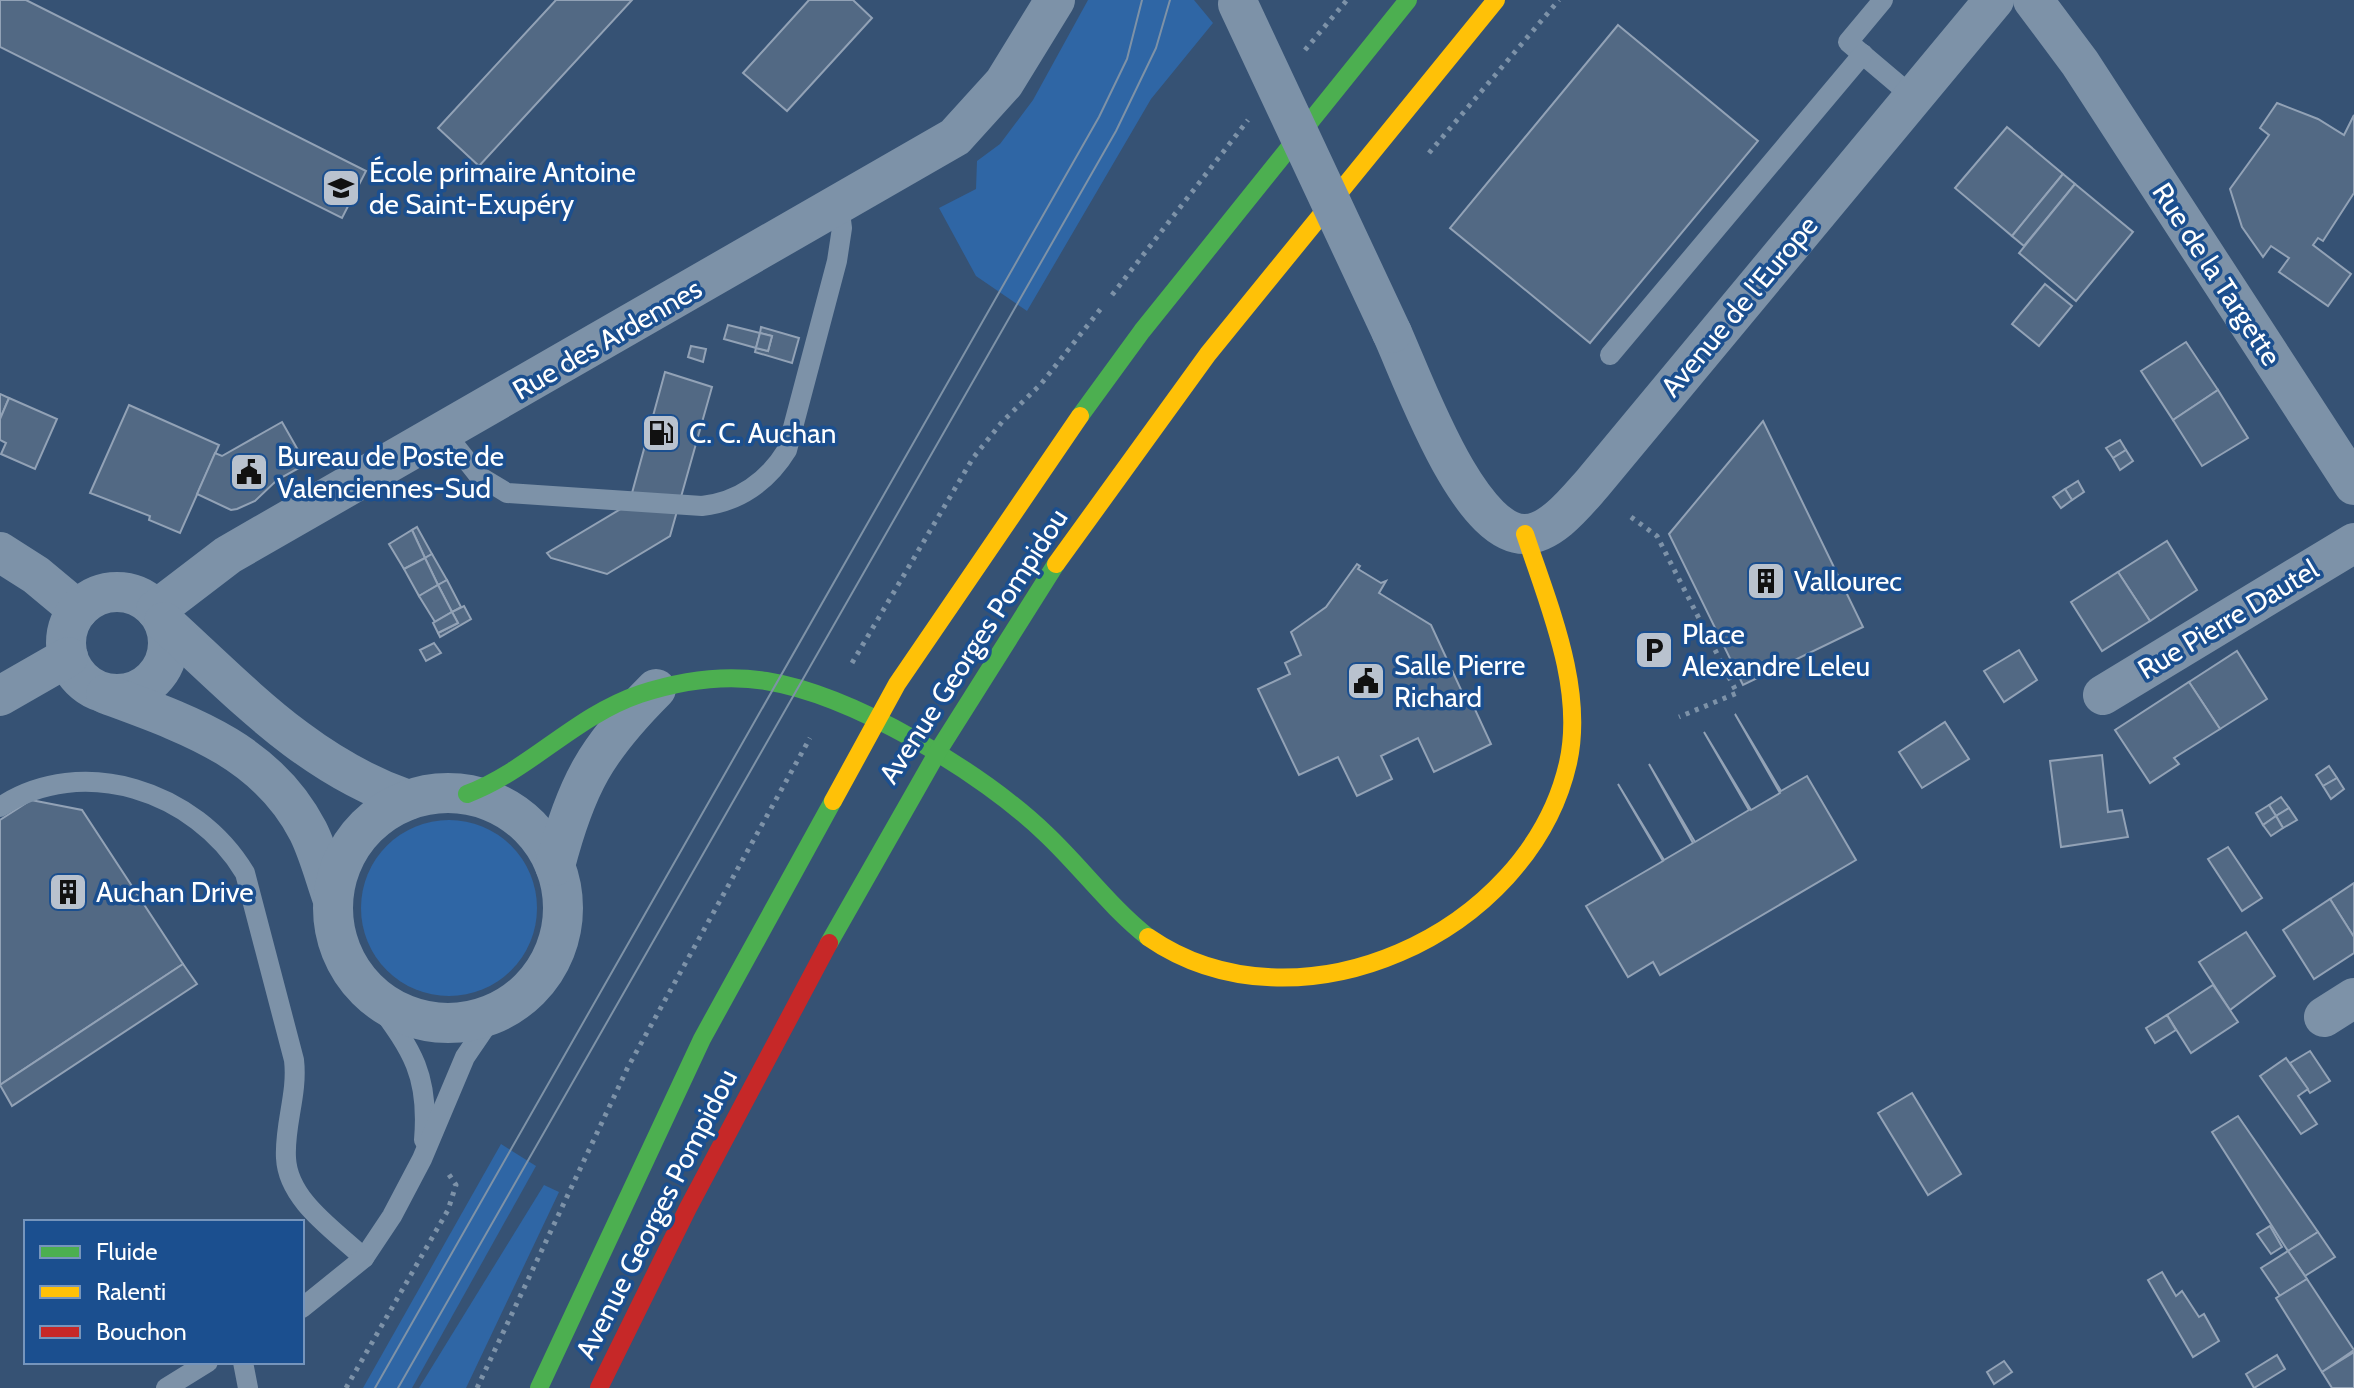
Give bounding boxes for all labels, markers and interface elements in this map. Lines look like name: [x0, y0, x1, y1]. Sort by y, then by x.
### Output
place label: École primaire Antoine de Saint-Exupéry: [369, 155, 636, 221]
school or university icon: École primaire Antoine de Saint-Exupéry: [320, 167, 362, 209]
street label: Rue de la Targette: [2145, 176, 2289, 372]
street label: Avenue de l'Europe: [1653, 209, 1825, 403]
street label: Rue des Ardennes: [506, 271, 708, 407]
fuel station icon: C. C. Auchan: [640, 412, 682, 454]
place label: C. C. Auchan: [689, 416, 836, 450]
place label: Bureau de Poste de Valenciennes-Sud: [277, 439, 504, 505]
public building icon: Bureau de Poste de Valenciennes-Sud: [228, 451, 270, 493]
street label: Avenue Georges Pompidou: [871, 502, 1075, 790]
street label: Rue Pierre Dautel: [2132, 552, 2325, 686]
building icon: Vallourec: [1745, 560, 1787, 602]
place label: Vallourec: [1794, 564, 1902, 598]
place label: Place Alexandre Leleu: [1682, 617, 1870, 683]
parking icon: Place Alexandre Leleu: [1633, 629, 1675, 671]
place label: Salle Pierre Richard: [1394, 648, 1525, 714]
public building icon: Salle Pierre Richard: [1345, 660, 1387, 702]
building icon: Auchan Drive: [47, 871, 89, 913]
place label: Auchan Drive: [96, 875, 254, 909]
street label: Avenue Georges Pompidou: [568, 1063, 744, 1365]
legend: [24, 1220, 304, 1364]
text: Fluide: [96, 1237, 158, 1266]
text: Ralenti: [96, 1277, 166, 1306]
text: Bouchon: [96, 1317, 187, 1346]

